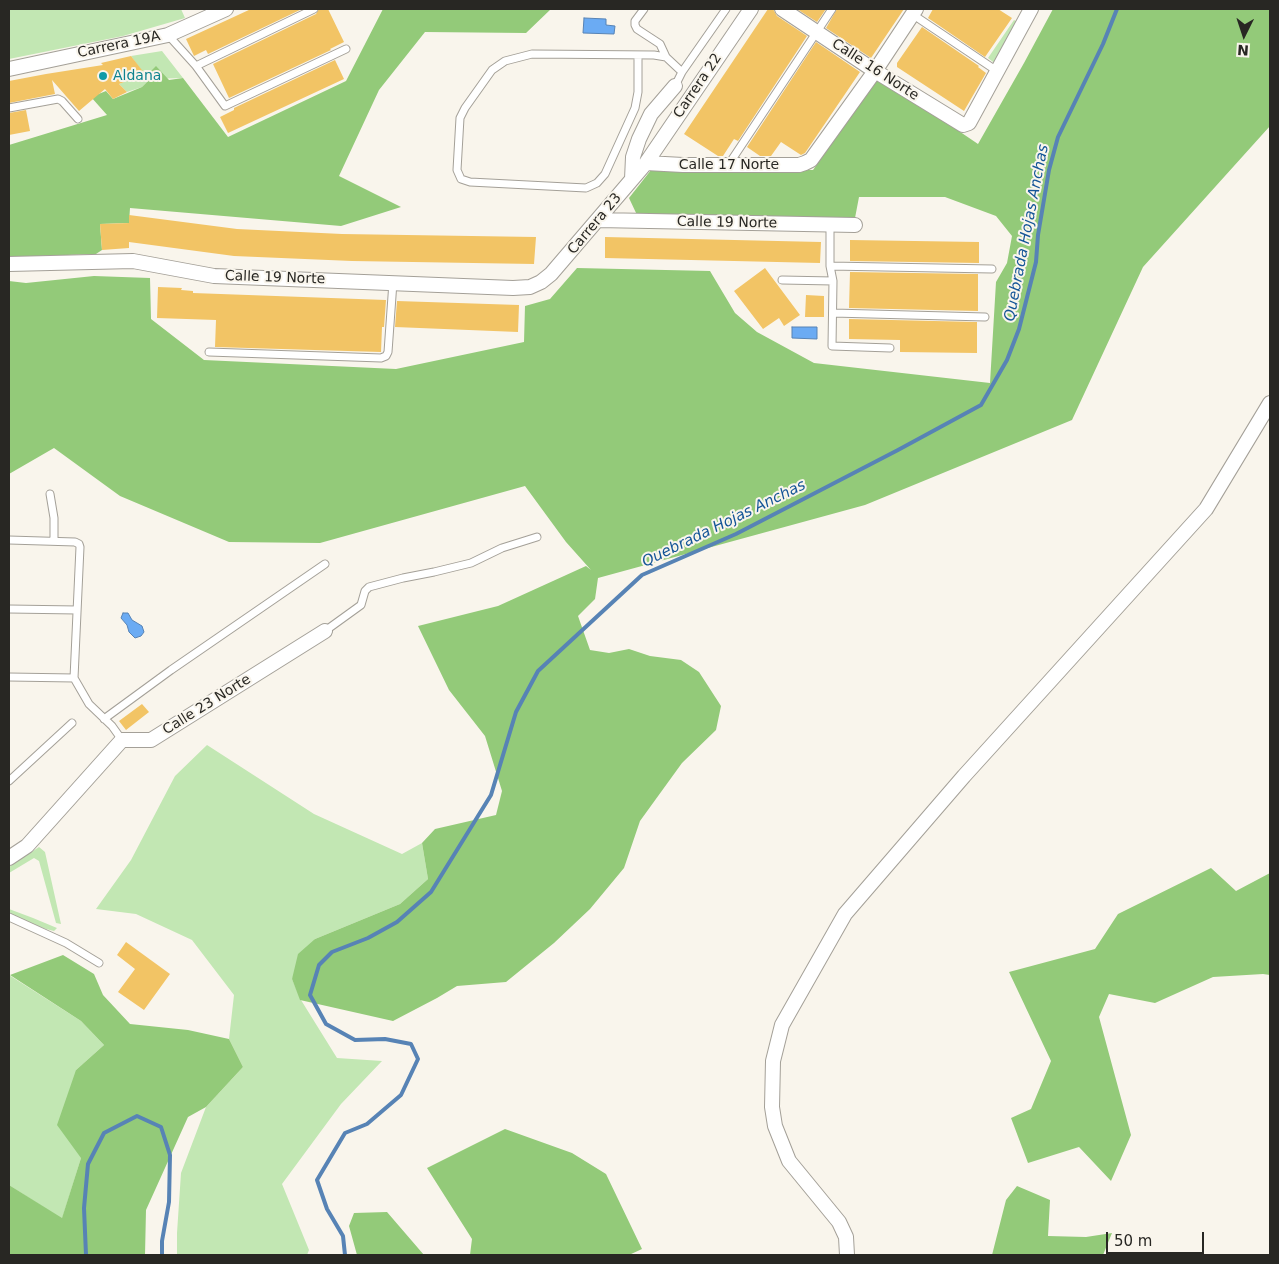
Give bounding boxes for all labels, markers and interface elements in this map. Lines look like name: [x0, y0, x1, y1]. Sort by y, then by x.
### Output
north arrow: [1219, 10, 1269, 60]
street label: Carrera 19A: [76, 28, 162, 62]
street label: Calle 16 Norte: [828, 36, 922, 104]
text: N: [1237, 42, 1249, 58]
street label: Carrera 22: [670, 50, 726, 122]
place label: Aldana: [113, 68, 161, 84]
marker: Aldana: [97, 70, 109, 82]
water label: Quebrada Hojas Anchas: [1001, 143, 1053, 323]
street label: Calle 17 Norte: [679, 157, 779, 173]
street label: Carrera 23: [565, 190, 625, 258]
street label: Calle 19 Norte: [677, 214, 777, 232]
street label: Calle 19 Norte: [225, 268, 325, 288]
water label: Quebrada Hojas Anchas: [639, 476, 809, 572]
street label: Calle 23 Norte: [160, 671, 254, 739]
scale bar: [1109, 1222, 1206, 1254]
text: 50 m: [1114, 1232, 1152, 1250]

